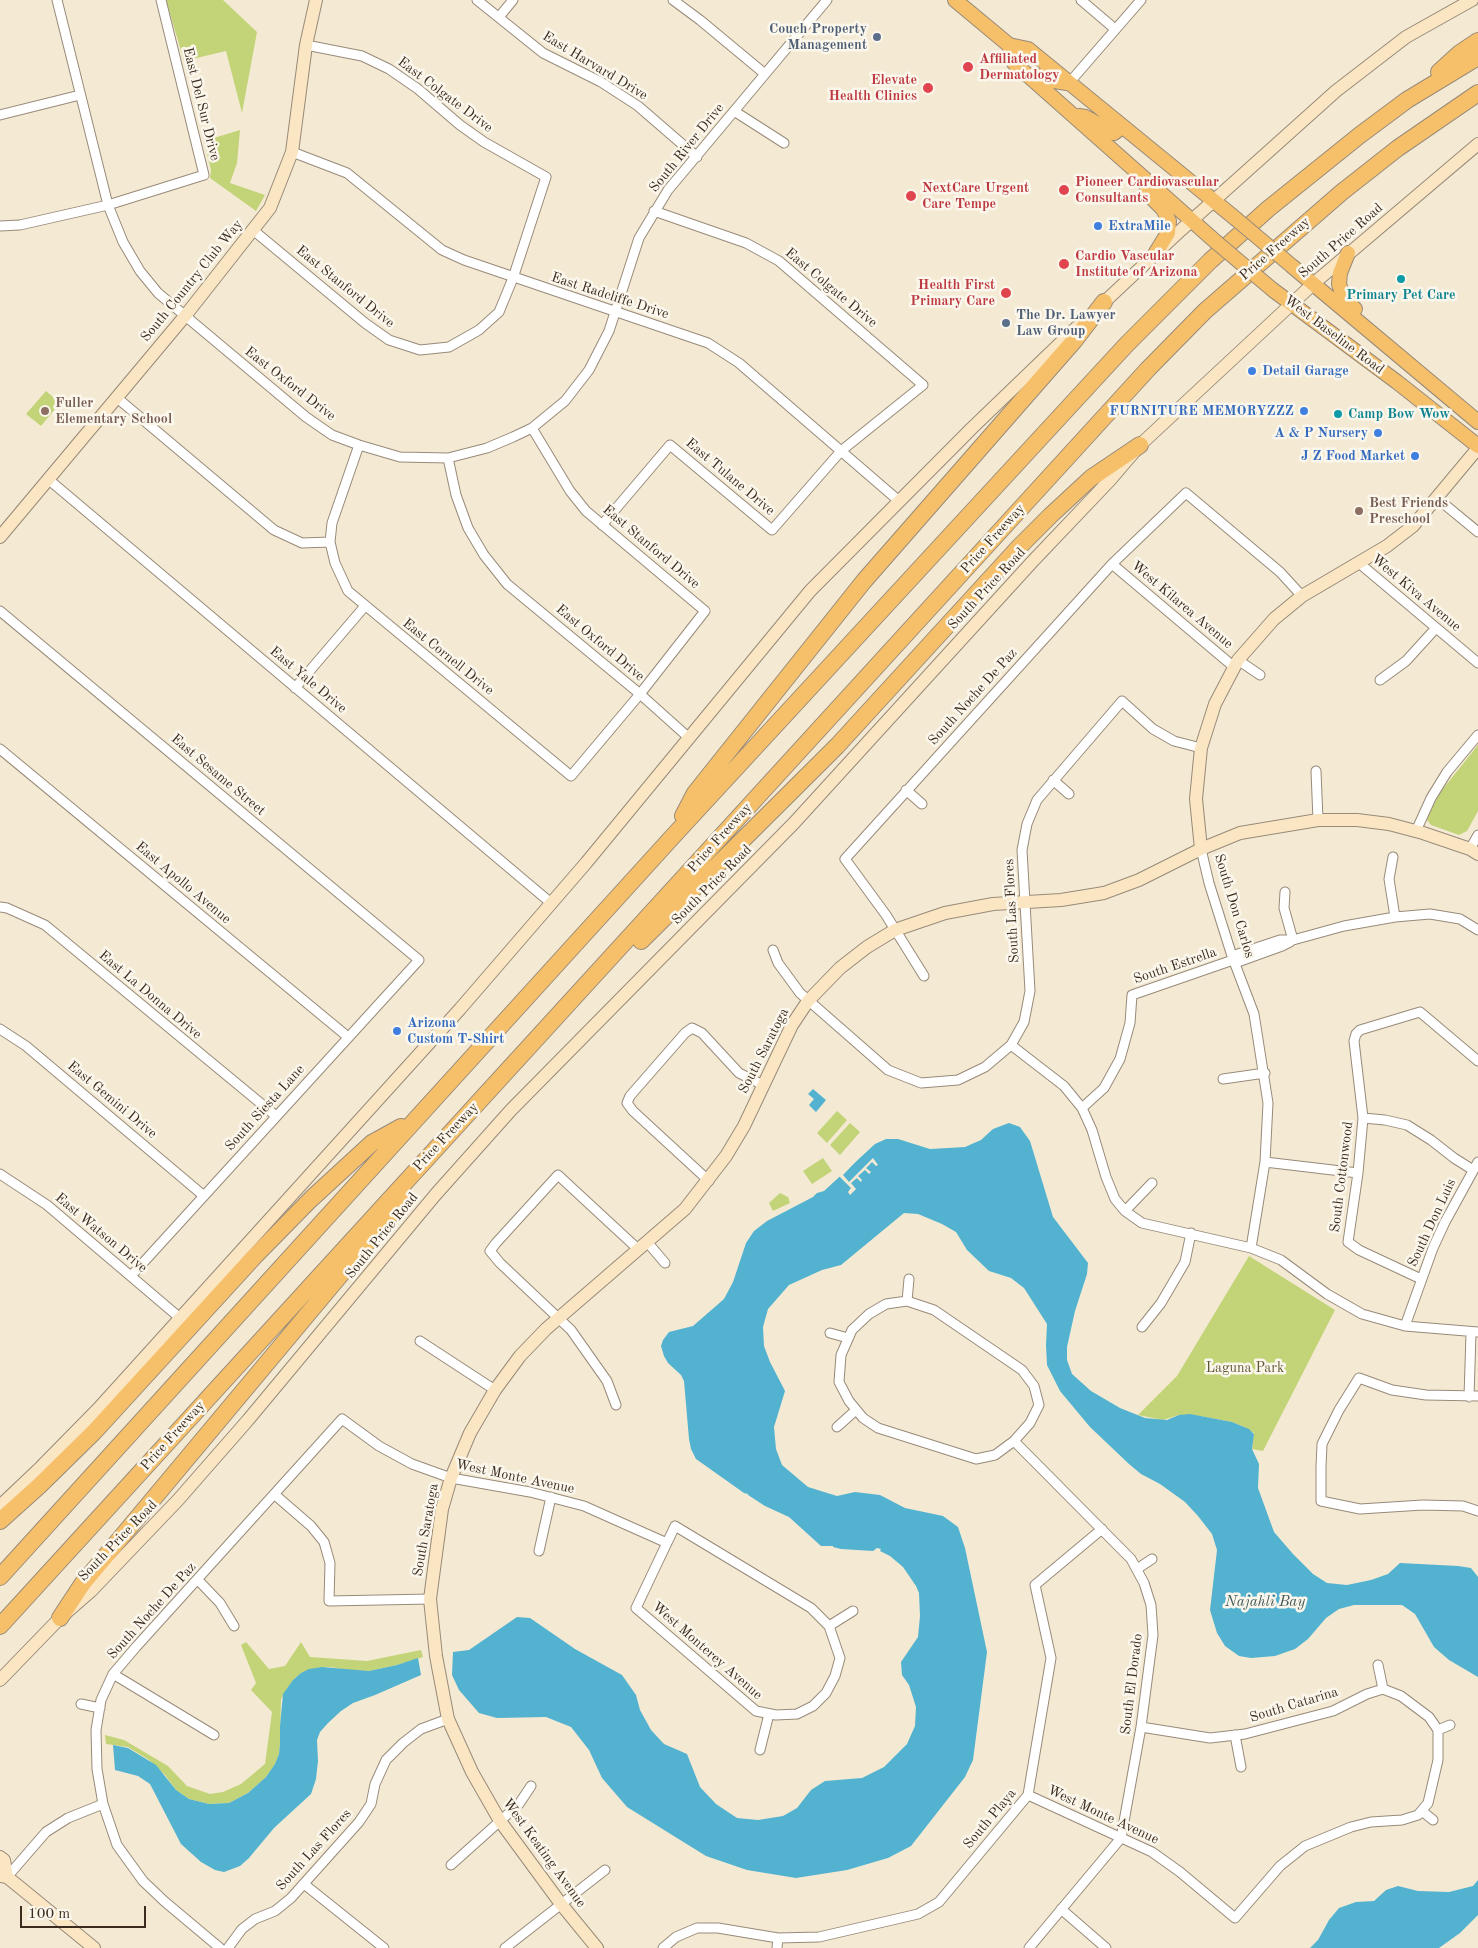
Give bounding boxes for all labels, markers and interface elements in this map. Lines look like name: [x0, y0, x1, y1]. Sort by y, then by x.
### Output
place label: Couch Property Management: [769, 21, 867, 54]
street label: East Harvard Drive: [539, 28, 651, 104]
marker: Couch Property Management: [871, 31, 883, 43]
street label: East Del Sur Drive: [179, 46, 223, 162]
place label: Affiliated Dermatology: [979, 51, 1060, 84]
street label: East Colgate Drive: [394, 54, 496, 136]
marker: Affiliated Dermatology: [961, 60, 975, 74]
place label: Elevate Health Clinics: [828, 72, 917, 104]
marker: Elevate Health Clinics: [921, 81, 935, 95]
street label: South River Drive: [646, 100, 728, 196]
place label: Pioneer Cardiovascular Consultants: [1075, 174, 1219, 206]
place label: NextCare Urgent Care Tempe: [922, 180, 1029, 212]
marker: Pioneer Cardiovascular Consultants: [1057, 183, 1071, 197]
marker: NextCare Urgent Care Tempe: [904, 189, 918, 203]
street label: South Price Road: [1295, 200, 1387, 282]
street label: Price Freeway: [1236, 214, 1314, 284]
street label: South Country Club Way: [137, 216, 247, 346]
place label: ExtraMile: [1108, 218, 1171, 234]
marker: ExtraMile: [1092, 220, 1104, 232]
street label: East Stanford Drive: [292, 242, 398, 332]
street label: East Colgate Drive: [782, 245, 880, 331]
place label: Cardio Vascular Institute of Arizona: [1075, 248, 1198, 280]
marker: Cardio Vascular Institute of Arizona: [1057, 257, 1071, 271]
street label: East Radcliffe Drive: [549, 269, 671, 323]
marker: Primary Pet Care: [1395, 273, 1407, 285]
place label: Health First Primary Care: [910, 277, 995, 310]
marker: Health First Primary Care: [999, 286, 1013, 300]
place label: Primary Pet Care: [1346, 287, 1456, 303]
street label: West Baseline Road: [1281, 292, 1387, 378]
place label: The Dr. Lawyer Law Group: [1016, 307, 1116, 340]
marker: The Dr. Lawyer Law Group: [1000, 317, 1012, 329]
street label: East Oxford Drive: [241, 343, 339, 425]
place label: Detail Garage: [1262, 363, 1349, 379]
marker: Detail Garage: [1246, 365, 1258, 377]
place label: Fuller Elementary School: [55, 395, 172, 428]
place label: FURNITURE MEMORYZZZ: [1109, 403, 1294, 419]
marker: Fuller Elementary School: [39, 405, 51, 417]
marker: FURNITURE MEMORYZZZ: [1298, 405, 1310, 417]
place label: Camp Bow Wow: [1348, 406, 1450, 422]
marker: Camp Bow Wow: [1332, 408, 1344, 420]
place label: A & P Nursery: [1274, 425, 1368, 441]
marker: A & P Nursery: [1372, 427, 1384, 439]
street label: East Tulane Drive: [682, 435, 778, 519]
place label: J Z Food Market: [1301, 448, 1405, 464]
marker: J Z Food Market: [1409, 450, 1421, 462]
place label: Best Friends Preschool: [1369, 495, 1448, 528]
street label: East Stanford Drive: [599, 501, 703, 593]
street label: Price Freeway: [957, 501, 1029, 577]
marker: Best Friends Preschool: [1353, 505, 1365, 517]
street label: South Price Road: [945, 544, 1029, 634]
street label: West Kiva Avenue: [1368, 551, 1464, 635]
street label: West Kilarea Avenue: [1128, 558, 1236, 652]
street label: East Oxford Drive: [552, 601, 648, 685]
street label: East Cornell Drive: [399, 615, 497, 699]
street label: East Yale Drive: [266, 643, 350, 717]
street label: South Noche De Paz: [925, 645, 1021, 749]
street label: East Sesame Street: [167, 731, 269, 819]
street label: Price Freeway: [684, 800, 756, 876]
street label: East Apollo Avenue: [132, 838, 234, 928]
street label: South Price Road: [669, 842, 755, 928]
street label: South Don Carlos: [1210, 852, 1258, 960]
street label: South Las Flores: [1001, 858, 1023, 964]
street label: South Estrella: [1131, 944, 1219, 988]
street label: East La Donna Drive: [95, 947, 205, 1043]
street label: South Saratoga: [735, 1005, 793, 1097]
place label: Arizona Custom T-Shirt: [407, 1015, 504, 1048]
marker: Arizona Custom T-Shirt: [391, 1025, 403, 1037]
street label: East Gemini Drive: [64, 1058, 160, 1142]
street label: South Siesta Lane: [222, 1061, 308, 1155]
street label: Price Freeway: [410, 1099, 482, 1175]
street label: South Cottonwood: [1327, 1121, 1357, 1233]
street label: South Don Luis: [1404, 1176, 1460, 1270]
street label: South Price Road: [342, 1189, 422, 1283]
street label: East Watson Drive: [51, 1190, 151, 1276]
park label: Laguna Park: [1206, 1360, 1284, 1376]
street label: Price Freeway: [137, 1398, 209, 1474]
street label: West Monte Avenue: [454, 1456, 576, 1498]
street label: South Saratoga: [410, 1482, 442, 1578]
street label: South Price Road: [75, 1497, 161, 1585]
street label: South Noche De Paz: [104, 1559, 200, 1663]
water label: Najahli Bay: [1225, 1593, 1305, 1611]
street label: West Monterey Avenue: [648, 1599, 766, 1703]
street label: South El Dorado: [1117, 1633, 1147, 1735]
street label: South Catarina: [1248, 1684, 1340, 1726]
street label: West Monte Avenue: [1045, 1782, 1161, 1848]
street label: South Playa: [960, 1785, 1020, 1853]
street label: West Keating Avenue: [499, 1795, 589, 1911]
street label: South Las Flores: [273, 1806, 355, 1894]
scale bar: [22, 1896, 149, 1928]
text: 100 m: [28, 1907, 70, 1922]

